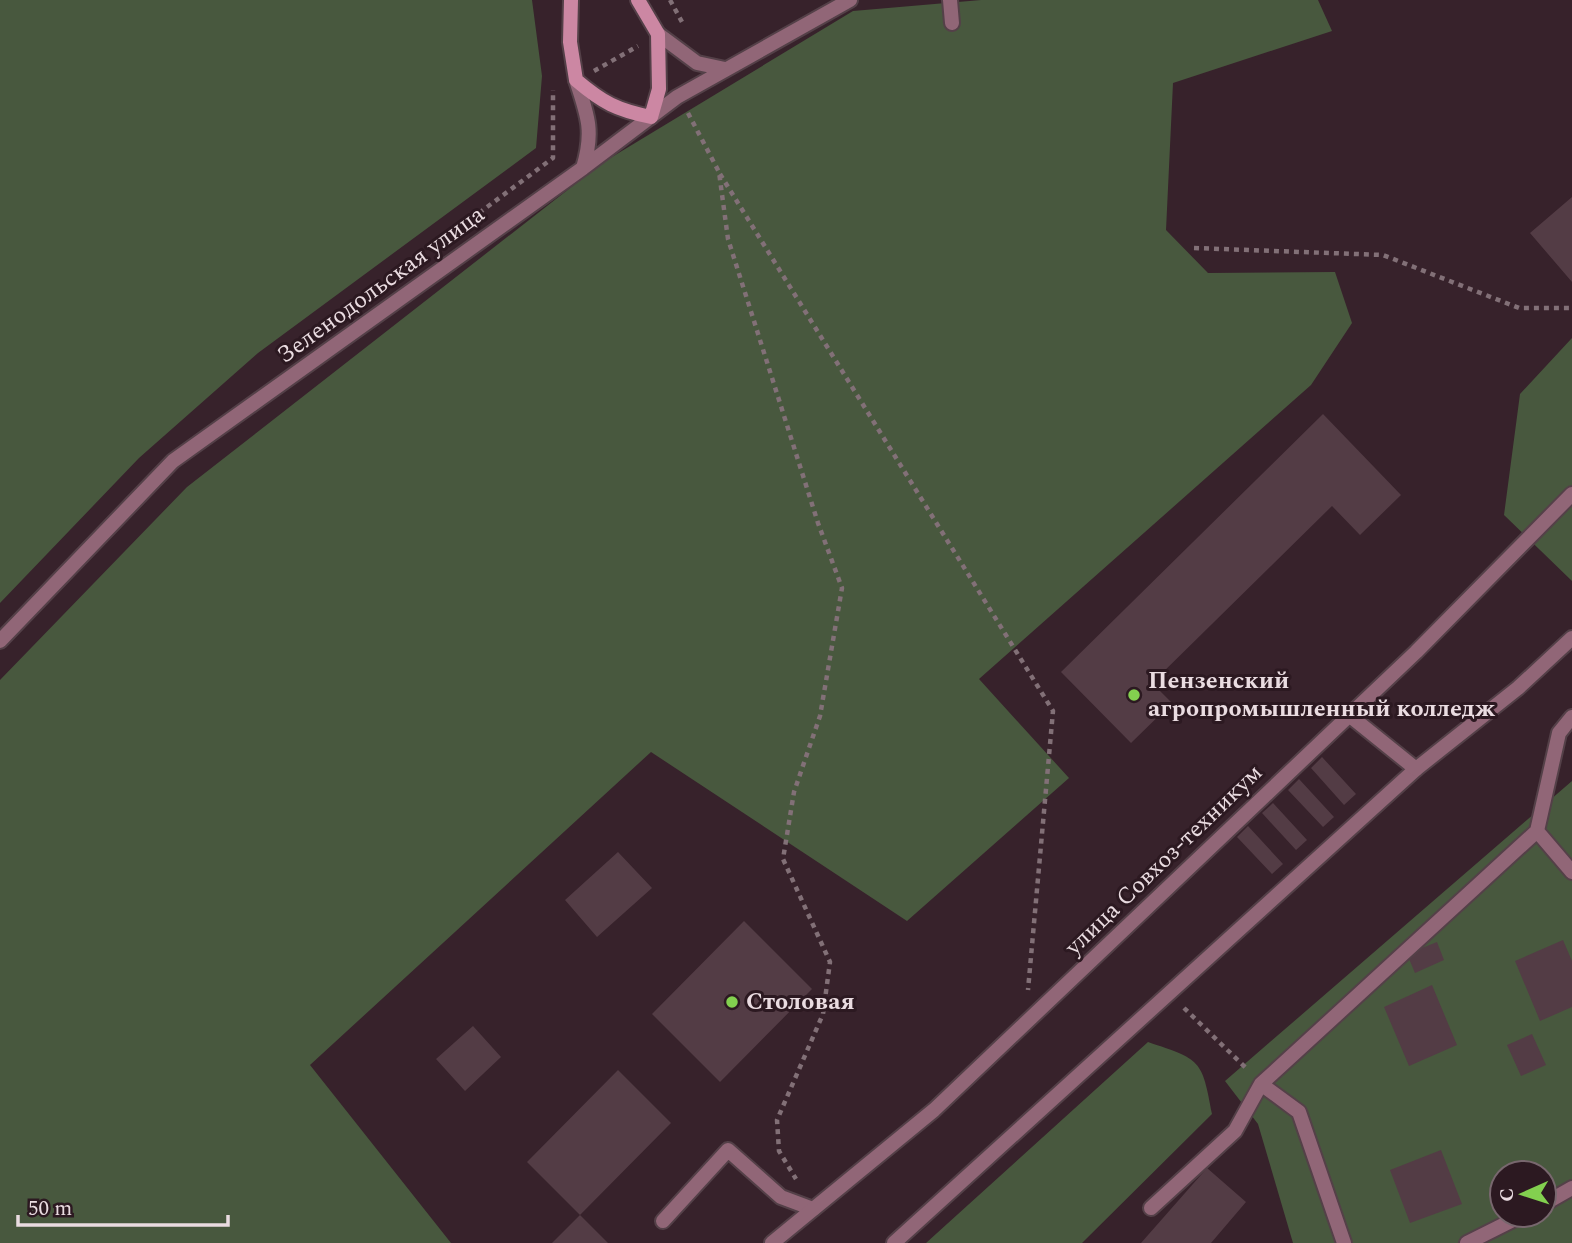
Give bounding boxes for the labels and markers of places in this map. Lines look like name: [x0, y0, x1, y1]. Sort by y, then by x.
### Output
place label: Пензенский агропромышленный колледж: [1148, 663, 1496, 727]
marker: Пензенский агропромышленный колледж: [1126, 687, 1142, 703]
place label: Столовая: [746, 984, 855, 1020]
marker: Столовая: [724, 994, 740, 1010]

